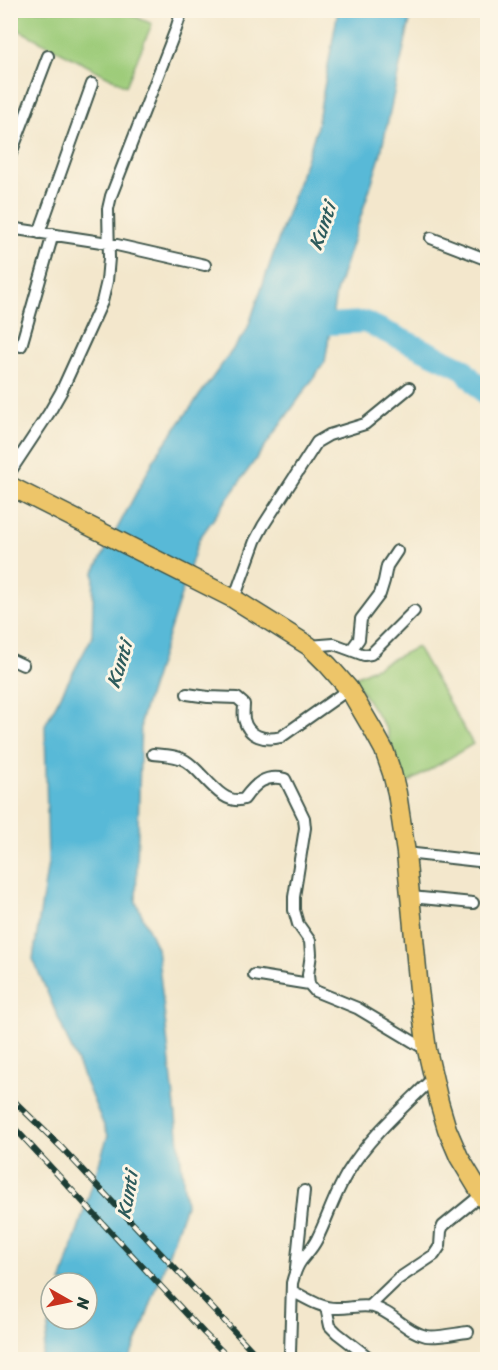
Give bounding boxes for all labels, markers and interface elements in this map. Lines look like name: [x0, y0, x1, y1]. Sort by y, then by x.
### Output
water label: Kunti: [298, 194, 348, 255]
water label: Kunti: [96, 632, 145, 692]
water label: Kunti: [106, 1164, 150, 1222]
north arrow: [39, 1271, 99, 1331]
text: N: [68, 1295, 99, 1312]

